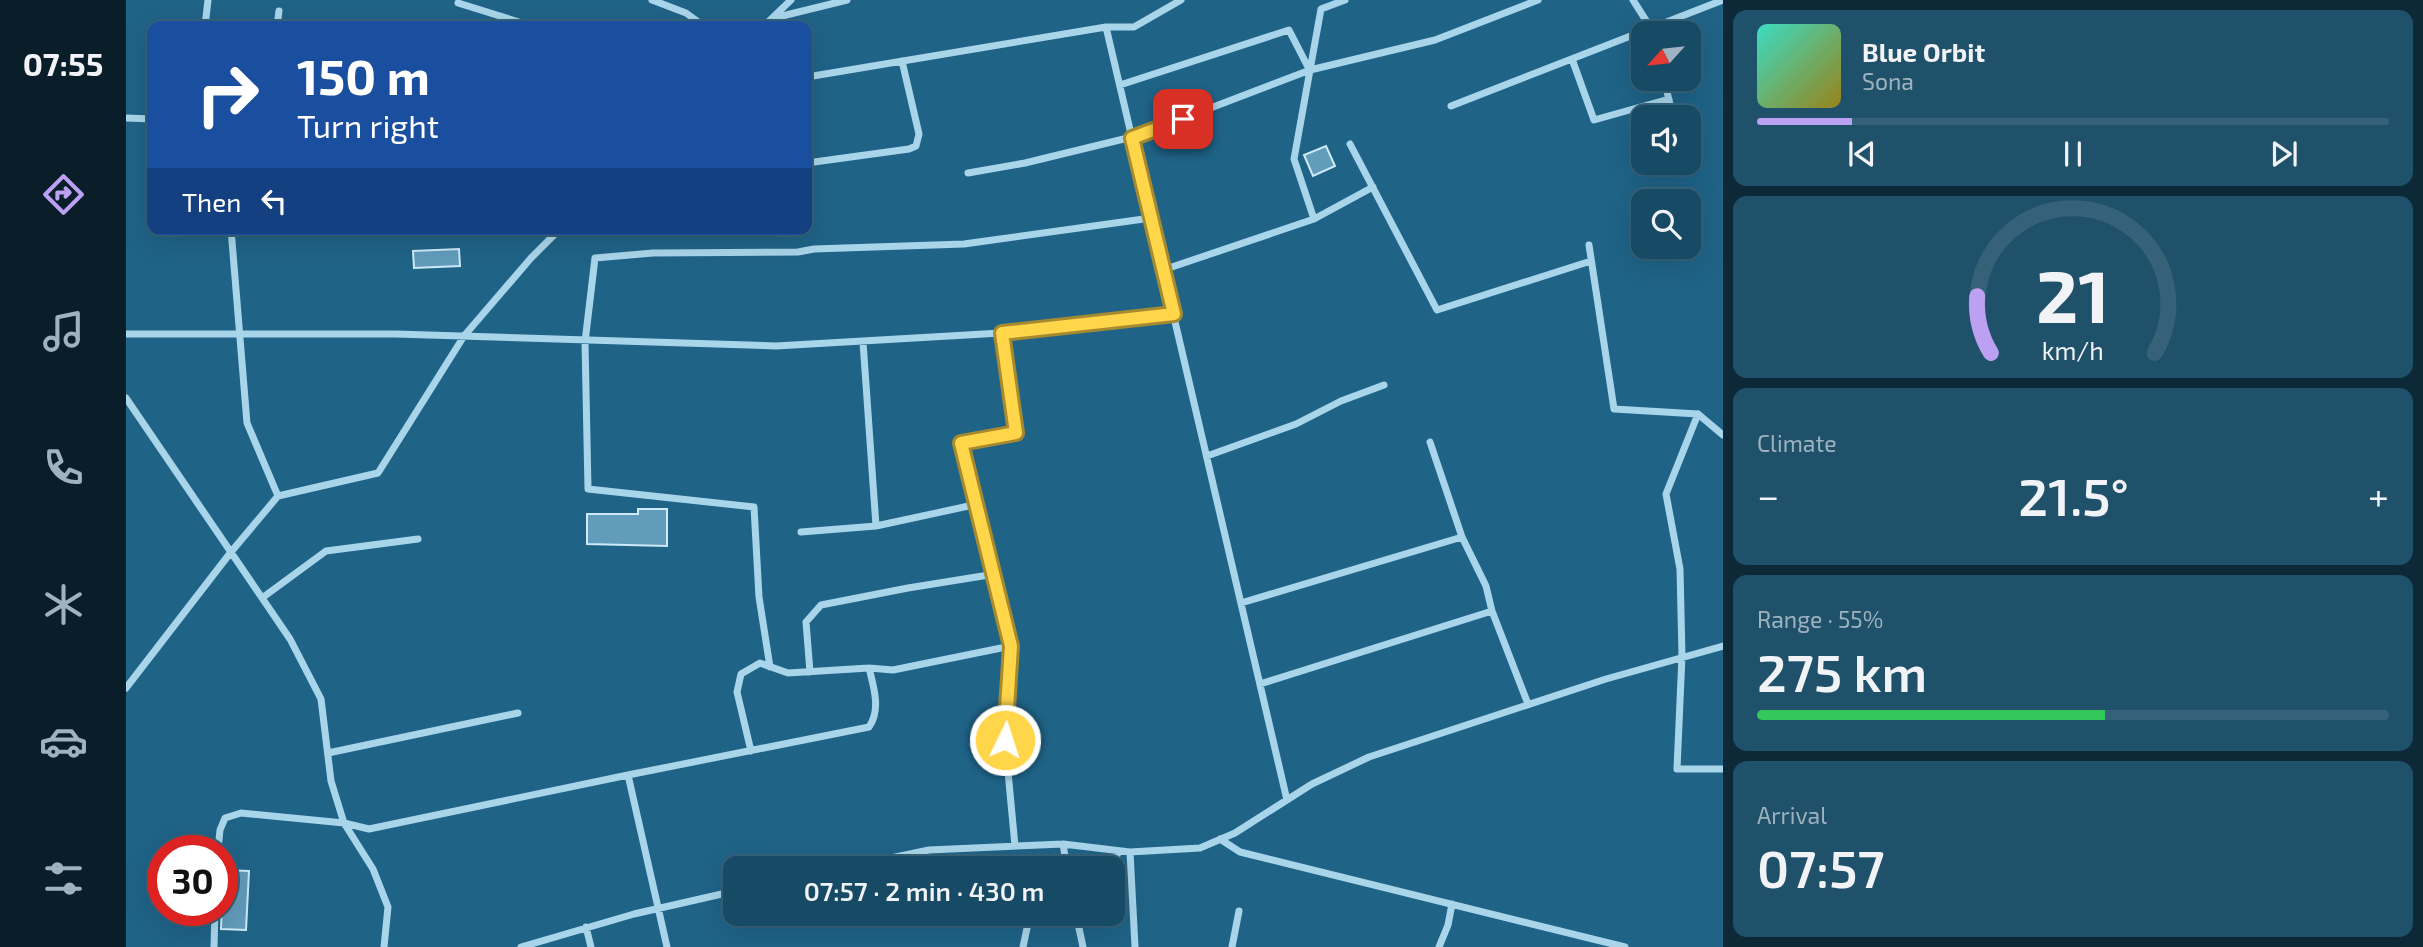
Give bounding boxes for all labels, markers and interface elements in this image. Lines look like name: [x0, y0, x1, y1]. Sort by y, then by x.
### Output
north arrow: [1631, 21, 1701, 91]
map controls: [1631, 21, 1701, 259]
text: Blue Orbit: [1862, 36, 1985, 67]
text: 07:55: [23, 44, 103, 82]
text: 150 m: [297, 46, 430, 105]
icon: right: [182, 49, 273, 140]
text: Sona: [1862, 67, 1914, 95]
pin: [1153, 89, 1213, 149]
icon: arrive: [1164, 100, 1202, 138]
button: sound: [1631, 105, 1701, 175]
text: Turn right: [297, 106, 439, 144]
icon: previous: [1843, 135, 1881, 173]
icon: pause: [2054, 135, 2092, 173]
icon: next: [2265, 135, 2303, 173]
icon: directions: [39, 170, 88, 219]
icon: left: [255, 182, 293, 220]
text: Then: [182, 186, 241, 217]
button: search: [1631, 189, 1701, 259]
text: 21: [2036, 251, 2110, 339]
icon: music: [39, 307, 88, 356]
text: km/h: [2042, 335, 2104, 365]
text: Climate: [1757, 429, 1837, 457]
icon: phone: [39, 443, 88, 492]
text: 21.5°: [2018, 464, 2129, 526]
text: −: [1757, 472, 1779, 518]
text: +: [2368, 472, 2389, 518]
icon: climate: [39, 580, 88, 629]
text: Range · 55%: [1757, 605, 1883, 633]
text: 275 km: [1757, 640, 1927, 702]
position arrow: [968, 703, 1042, 777]
icon: car: [39, 717, 88, 766]
text: Arrival: [1757, 801, 1827, 829]
speed limit sign: 30: [147, 835, 238, 926]
text: 07:57: [1757, 836, 1885, 898]
icon: filters: [39, 854, 88, 903]
text: 07:57 · 2 min · 430 m: [804, 875, 1044, 906]

